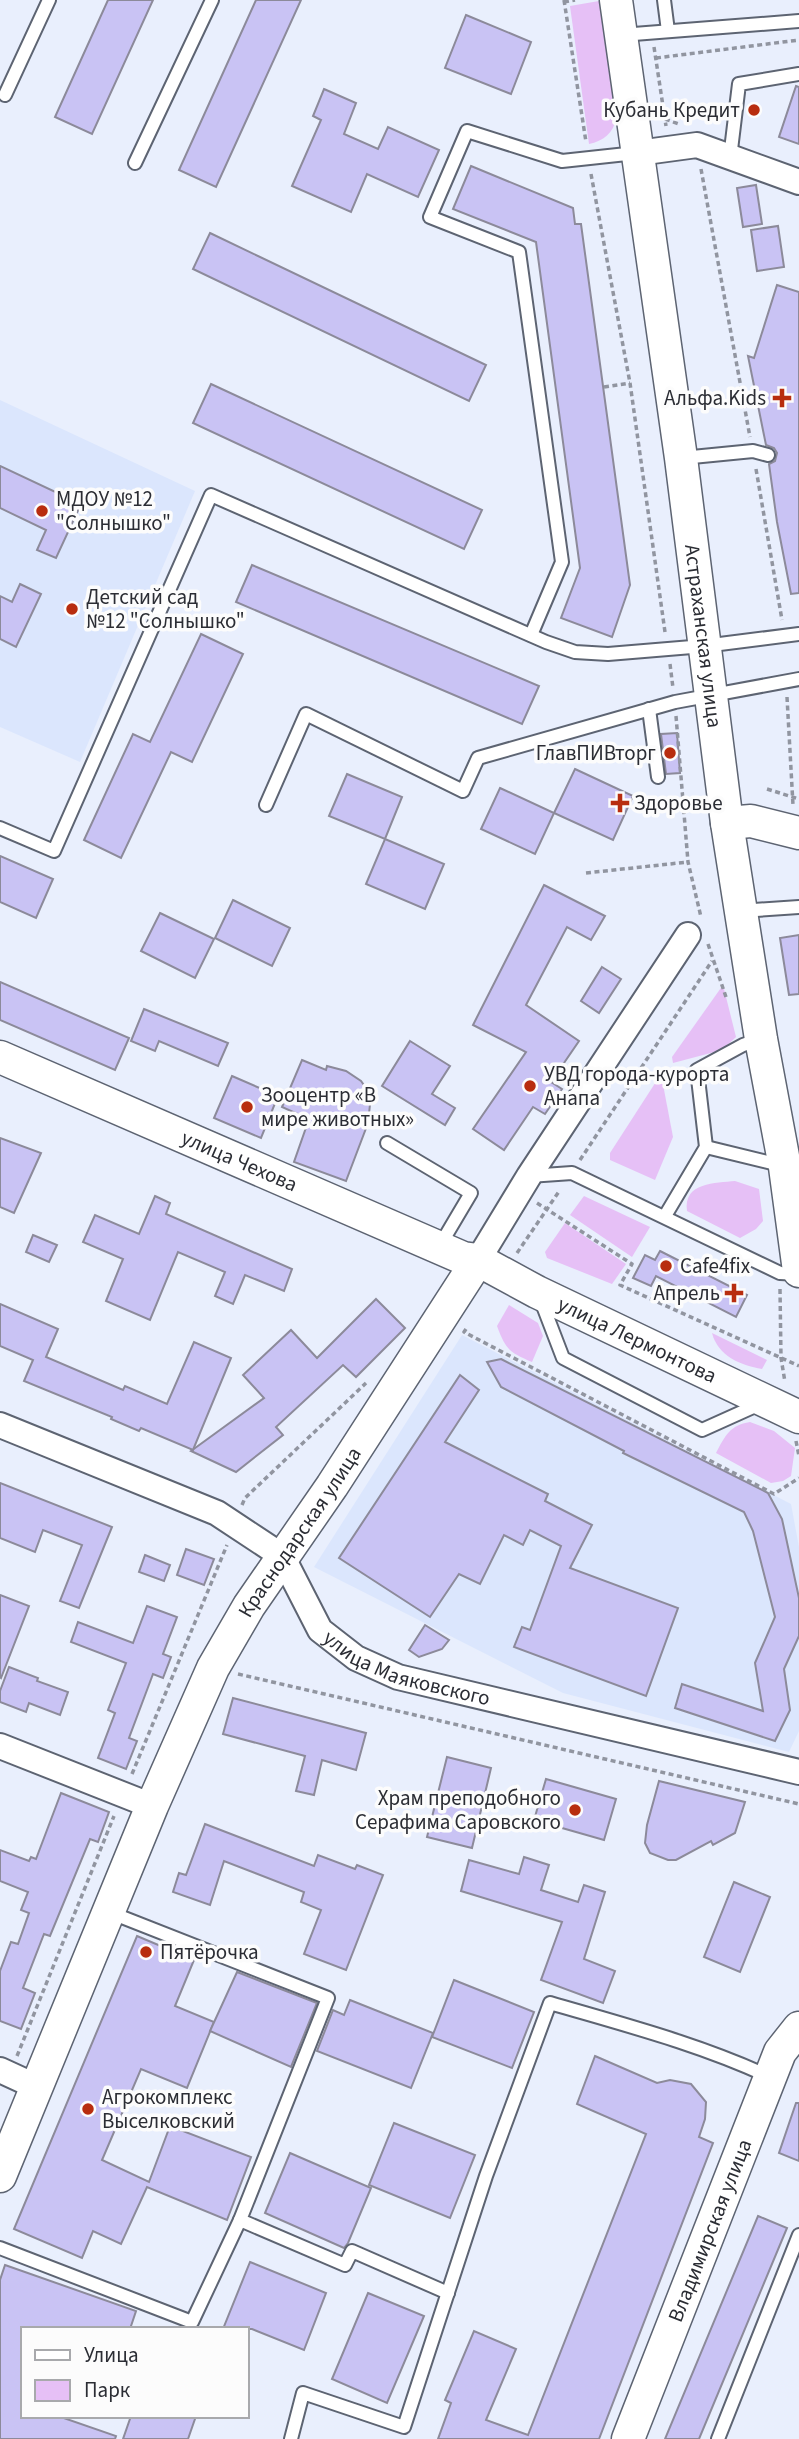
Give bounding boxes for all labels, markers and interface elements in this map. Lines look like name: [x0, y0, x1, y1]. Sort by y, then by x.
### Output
place label: Кубань Кредит: [603, 95, 740, 125]
marker: Кубань Кредит: [746, 102, 762, 118]
place label: Альфа.Kids: [664, 383, 766, 413]
marker: Альфа.Kids: [772, 388, 792, 408]
place label: МДОУ №12 "Солнышко": [56, 484, 171, 538]
marker: МДОУ №12 "Солнышко": [34, 503, 50, 519]
street label: Астраханская улица: [677, 543, 730, 729]
place label: Детский сад №12 "Солнышко": [86, 582, 245, 636]
marker: Детский сад №12 "Солнышко": [64, 601, 80, 617]
place label: ГлавПИВторг: [536, 738, 656, 768]
marker: ГлавПИВторг: [662, 745, 678, 761]
place label: Здоровье: [634, 788, 723, 818]
marker: Здоровье: [612, 795, 628, 811]
place label: УВД города-курорта Анапа: [544, 1059, 729, 1113]
marker: УВД города-курорта Анапа: [522, 1078, 538, 1094]
place label: Зооцентр «В мире животных»: [261, 1080, 414, 1134]
marker: Зооцентр «В мире животных»: [239, 1099, 255, 1115]
street label: улица Чехова: [177, 1123, 302, 1199]
place label: Cafe4fix: [680, 1251, 751, 1281]
marker: Cafe4fix: [658, 1258, 674, 1274]
place label: Апрель: [653, 1278, 720, 1308]
marker: Апрель: [726, 1285, 742, 1301]
street label: улица Лермонтова: [553, 1289, 722, 1391]
street label: Краснодарская улица: [230, 1441, 368, 1623]
street label: улица Маяковского: [317, 1623, 493, 1713]
place label: Храм преподобного Серафима Саровского: [355, 1783, 561, 1837]
marker: Храм преподобного Серафима Саровского: [567, 1802, 583, 1818]
place label: Пятёрочка: [160, 1937, 259, 1967]
marker: Пятёрочка: [138, 1944, 154, 1960]
place label: Агрокомплекс Выселковский: [102, 2082, 235, 2136]
marker: Агрокомплекс Выселковский: [80, 2101, 96, 2117]
street label: Владимирская улица: [660, 2135, 759, 2327]
legend: [21, 2327, 248, 2418]
text: Улица: [84, 2340, 139, 2370]
text: Парк: [84, 2375, 131, 2405]

